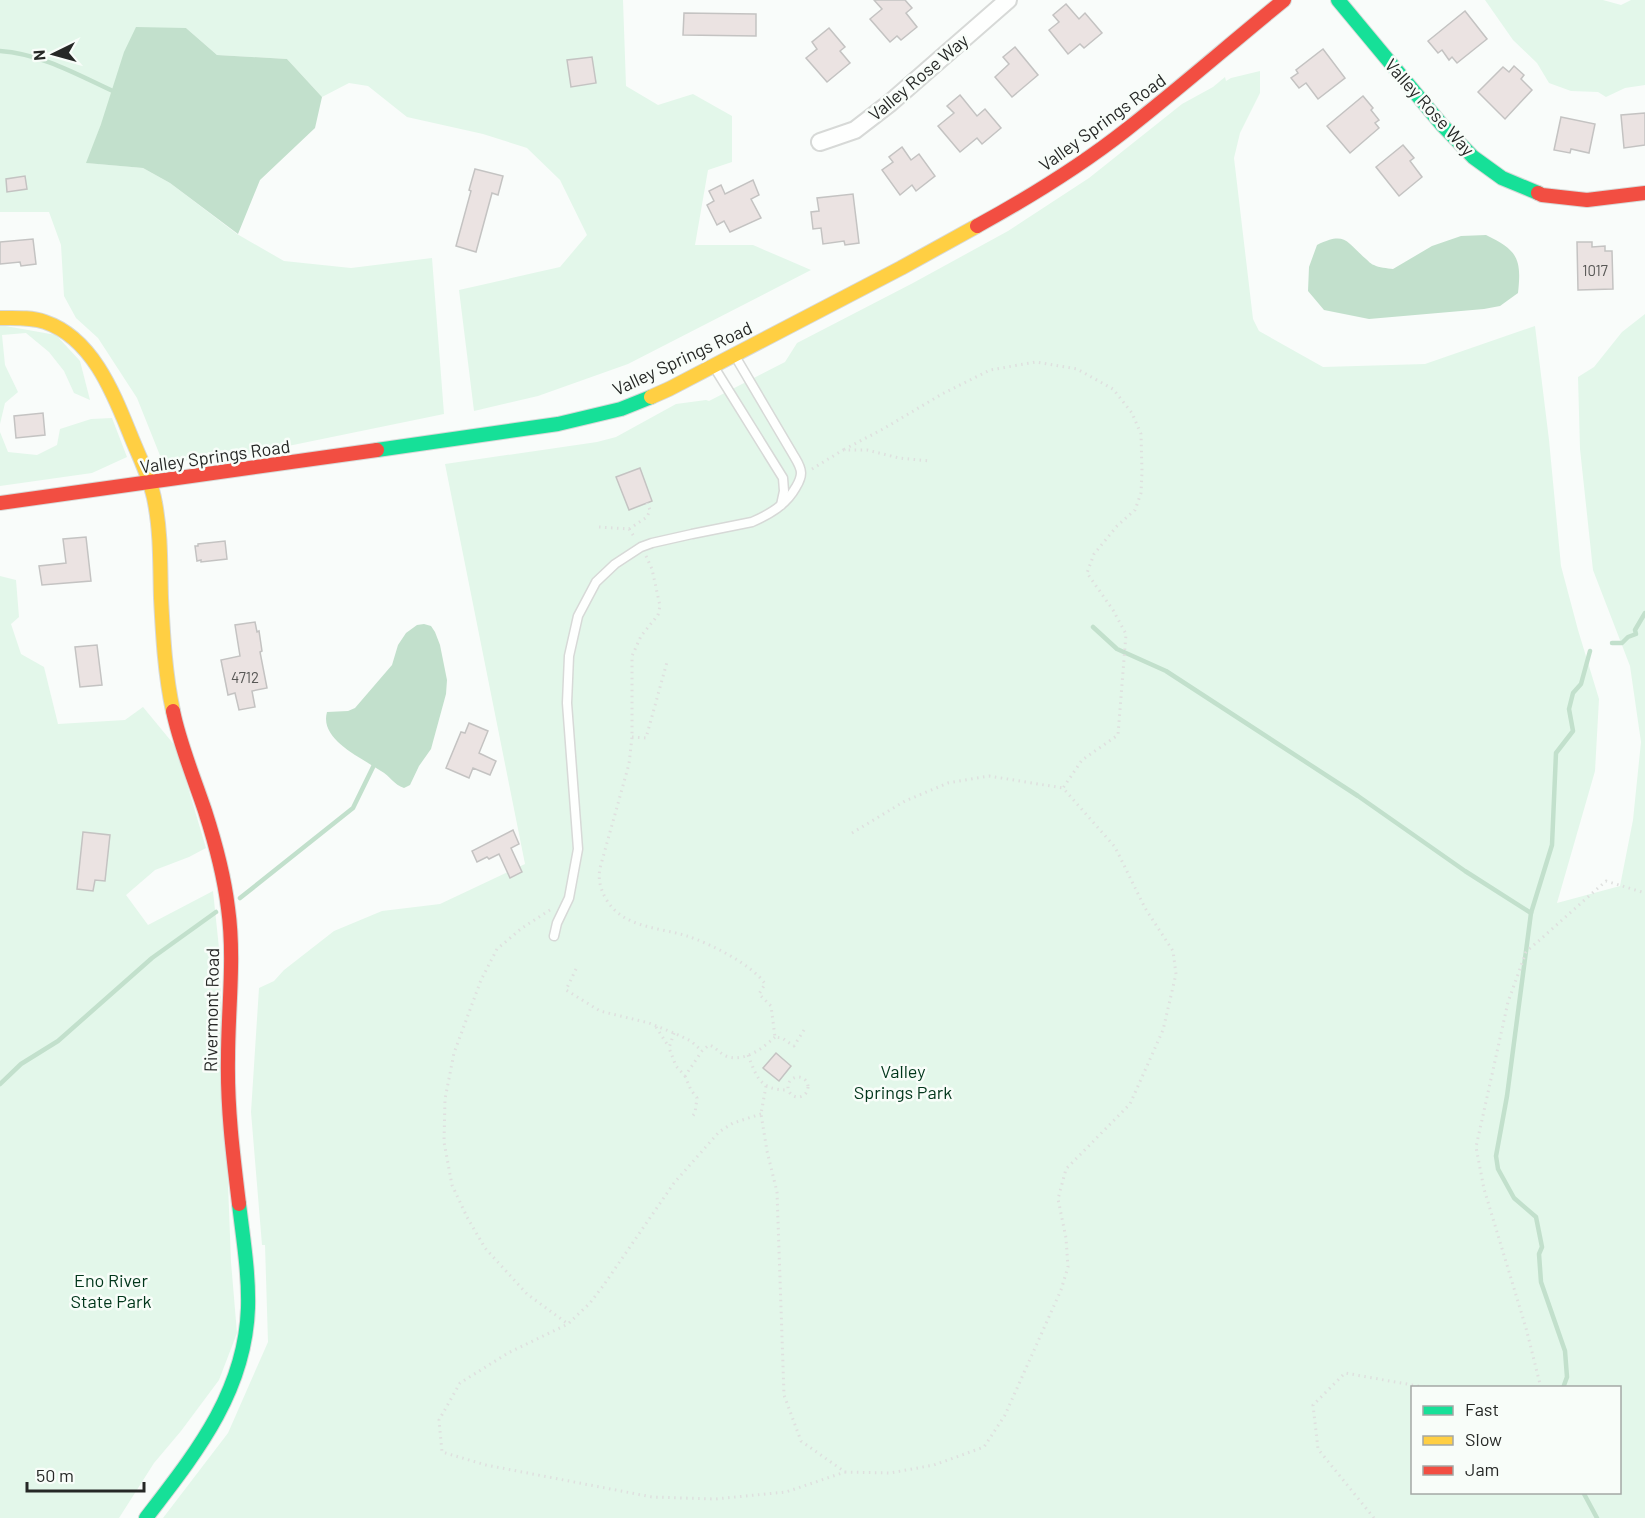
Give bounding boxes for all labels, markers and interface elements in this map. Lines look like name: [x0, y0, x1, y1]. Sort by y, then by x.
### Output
north arrow: [24, 24, 84, 84]
street label: Valley Rose Way: [864, 29, 972, 125]
text: N: [29, 49, 48, 61]
street label: Valley Rose Way: [1381, 54, 1479, 160]
street label: Valley Springs Road: [1034, 69, 1170, 175]
house number: 1017: [1582, 261, 1608, 279]
street label: Valley Springs Road: [609, 316, 755, 400]
street label: Valley Springs Road: [139, 435, 291, 477]
house number: 4712: [231, 668, 259, 686]
street label: Rivermont Road: [199, 948, 223, 1072]
park label: Valley Springs Park: [854, 1060, 952, 1103]
park label: Eno River State Park: [70, 1269, 152, 1312]
legend: [1411, 1386, 1621, 1494]
text: Fast: [1465, 1398, 1499, 1420]
text: Slow: [1465, 1428, 1502, 1450]
scale bar: [27, 1455, 144, 1493]
text: Jam: [1465, 1458, 1499, 1480]
text: 50 m: [36, 1464, 74, 1486]

